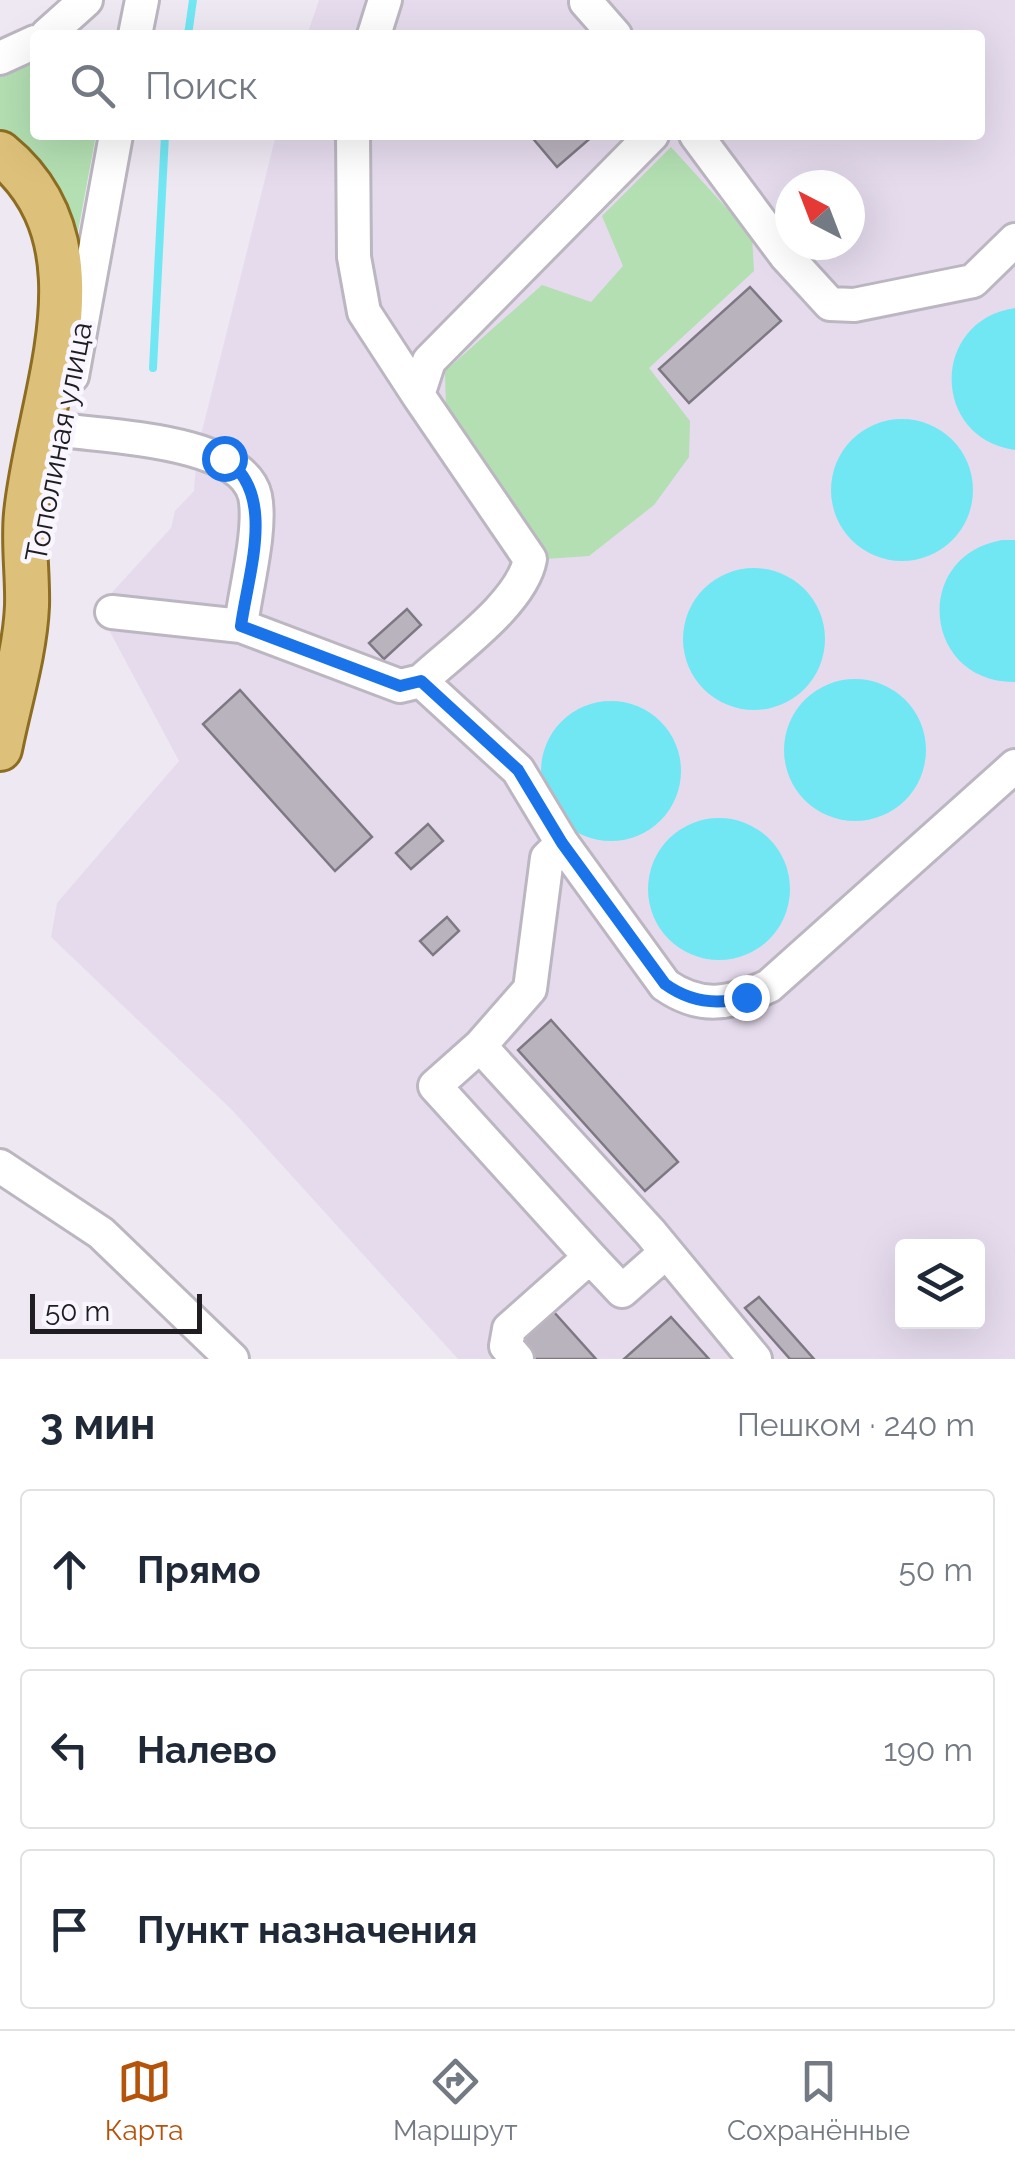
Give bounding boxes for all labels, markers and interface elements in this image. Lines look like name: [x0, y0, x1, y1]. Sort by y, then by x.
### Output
search box: [30, 30, 985, 140]
icon: search: [65, 58, 120, 113]
text: Поиск: [145, 63, 258, 108]
north arrow: [775, 170, 865, 260]
street label: Тополиная улица: [18, 319, 99, 565]
route start: [202, 436, 248, 482]
route end: [724, 975, 770, 1021]
map controls: [895, 1239, 985, 1329]
button: layers: [895, 1239, 985, 1329]
scale bar: [30, 1289, 202, 1334]
text: 50 m: [45, 1295, 110, 1328]
text: 3 мин: [40, 1400, 155, 1449]
text: Пешком · 240 m: [737, 1406, 975, 1443]
icon: ahead: [42, 1542, 97, 1597]
text: Прямо: [137, 1547, 261, 1592]
text: 50 m: [898, 1551, 973, 1588]
icon: left: [42, 1722, 97, 1777]
text: Налево: [137, 1727, 277, 1772]
text: 190 m: [883, 1731, 973, 1768]
icon: arrive: [42, 1902, 97, 1957]
text: Пункт назначения: [137, 1907, 478, 1952]
tab: Карта: [105, 2054, 184, 2147]
tab: Маршрут: [393, 2054, 518, 2147]
tab: Сохранённые: [727, 2054, 910, 2147]

